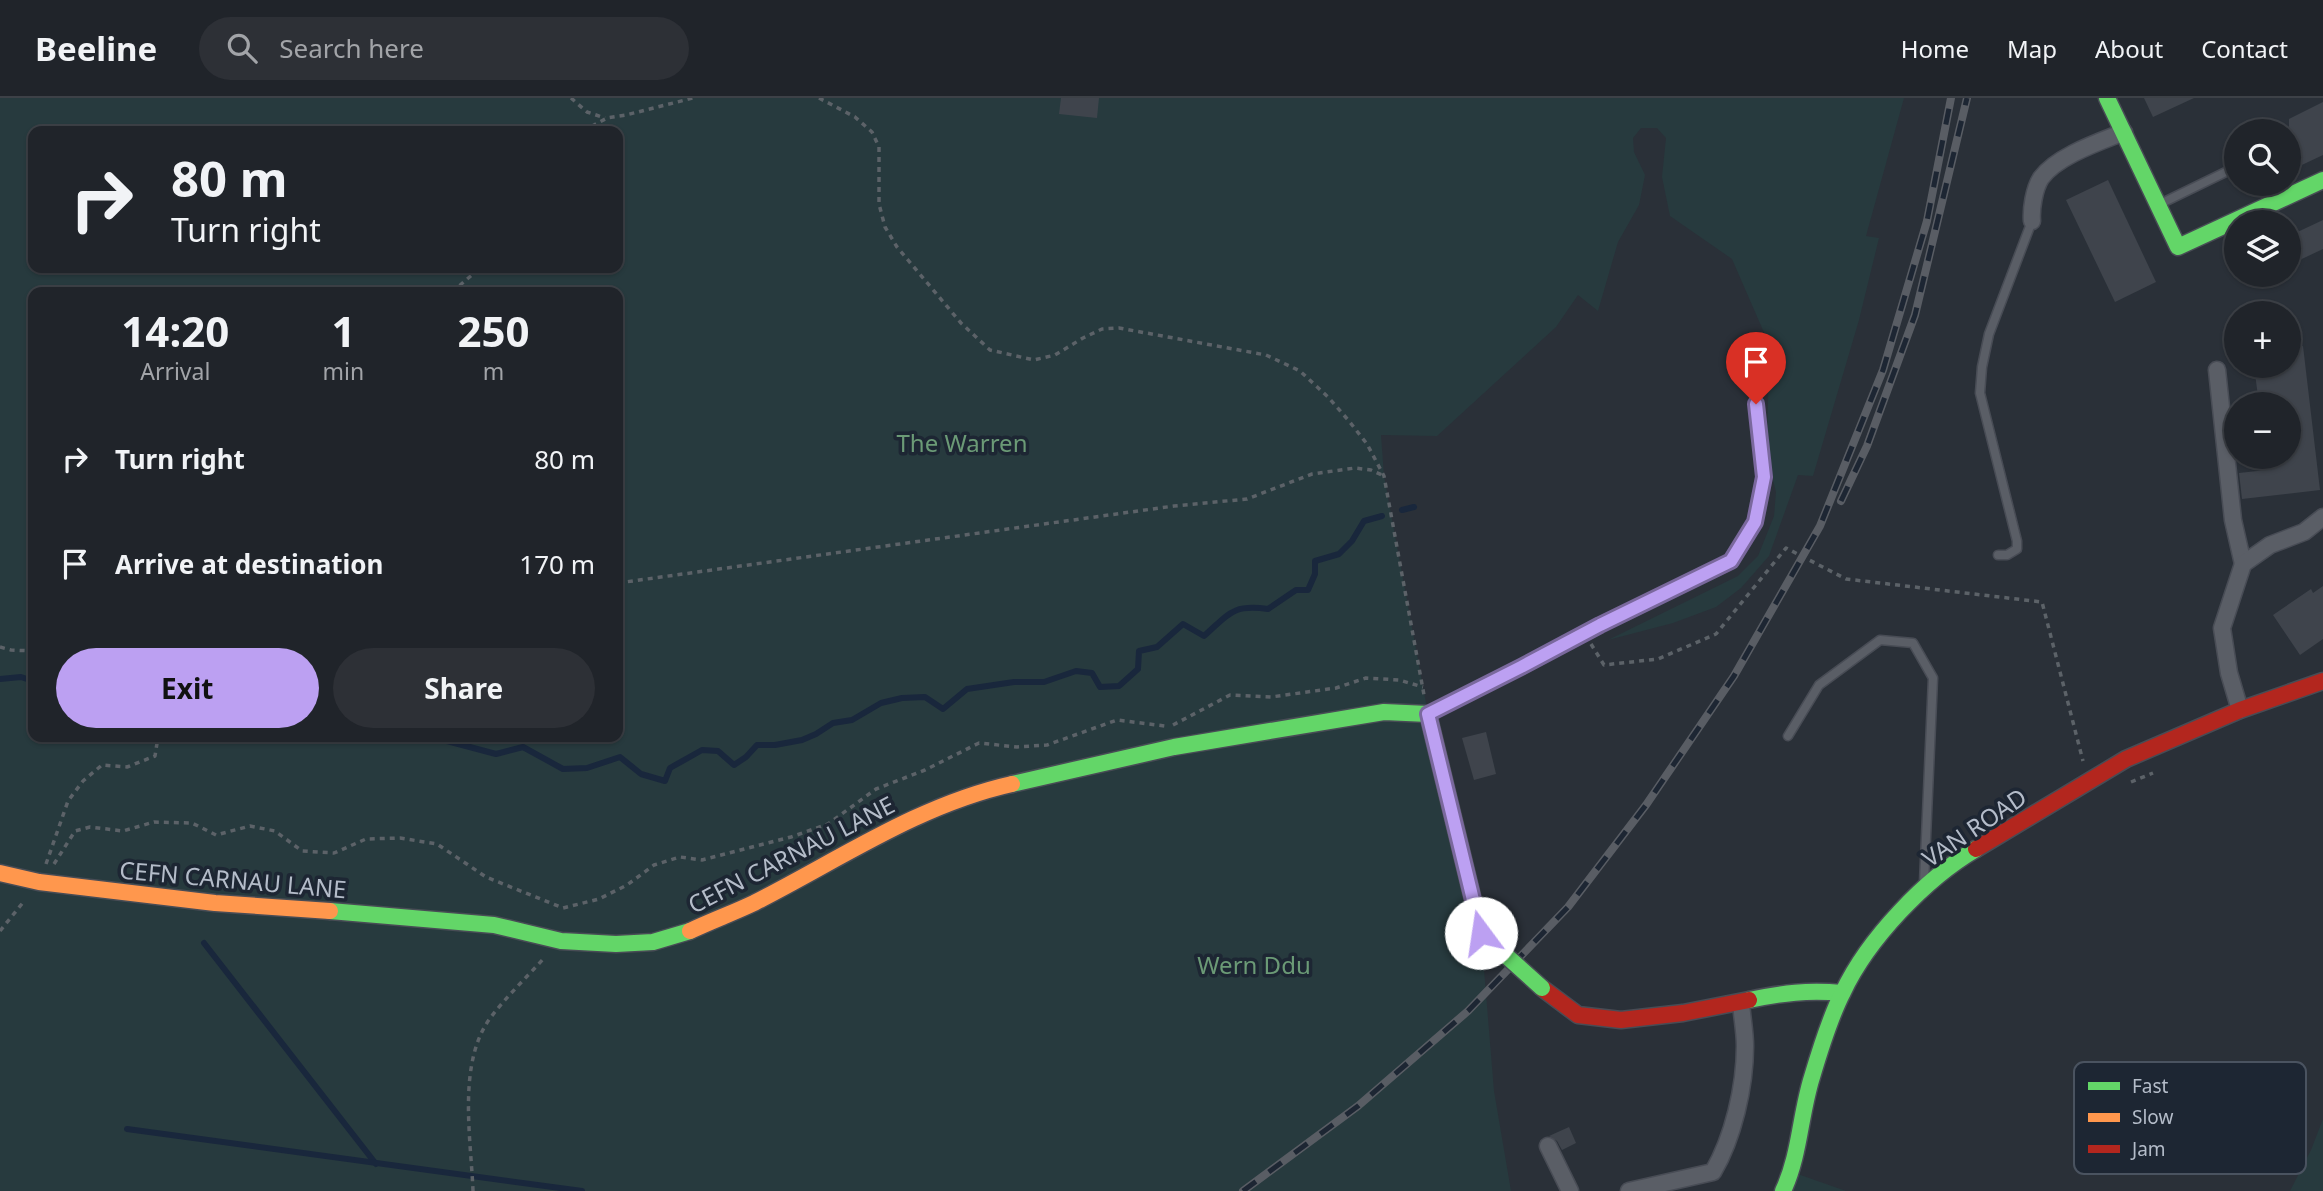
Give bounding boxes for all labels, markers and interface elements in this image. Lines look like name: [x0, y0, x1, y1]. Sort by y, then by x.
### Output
search box: [199, 17, 689, 80]
text: Beeline: [35, 26, 157, 71]
icon: search: [223, 29, 261, 67]
text: Search here: [279, 30, 424, 66]
text: Home: [1901, 32, 1969, 65]
text: Map: [2007, 32, 2057, 65]
text: About: [2095, 32, 2163, 65]
text: Contact: [2201, 32, 2288, 65]
map controls: [2224, 119, 2301, 469]
button: search: [2224, 119, 2301, 196]
text: 80 m: [171, 145, 288, 211]
icon: right: [56, 154, 147, 245]
text: Turn right: [171, 208, 321, 251]
button: layers: [2224, 210, 2301, 287]
button: +: [2224, 301, 2301, 378]
text: 14:20: [121, 302, 229, 359]
text: 1: [331, 302, 355, 359]
text: 250: [458, 302, 530, 359]
pin: [1726, 332, 1786, 404]
icon: arrive: [1737, 343, 1775, 381]
text: Arrival: [140, 355, 210, 387]
text: min: [323, 355, 364, 387]
text: m: [483, 355, 504, 387]
button: −: [2224, 392, 2301, 469]
park label: The Warren: [897, 426, 1027, 459]
icon: right: [56, 440, 94, 478]
text: Turn right: [115, 441, 245, 477]
text: 80 m: [534, 441, 595, 477]
icon: arrive: [56, 545, 94, 583]
text: Arrive at destination: [115, 546, 384, 582]
text: 170 m: [519, 546, 595, 582]
button: Exit: [56, 648, 319, 728]
button: Share: [333, 648, 595, 728]
street label: VAN ROAD: [1915, 780, 2033, 874]
street label: CEFN CARNAU LANE: [682, 788, 900, 920]
street label: CEFN CARNAU LANE: [118, 853, 348, 905]
position arrow: [1444, 896, 1518, 970]
park label: Wern Ddu: [1197, 948, 1311, 981]
legend: [2074, 1062, 2306, 1174]
text: Fast: [2132, 1073, 2169, 1099]
text: Slow: [2132, 1104, 2173, 1130]
text: Jam: [2130, 1136, 2166, 1162]

